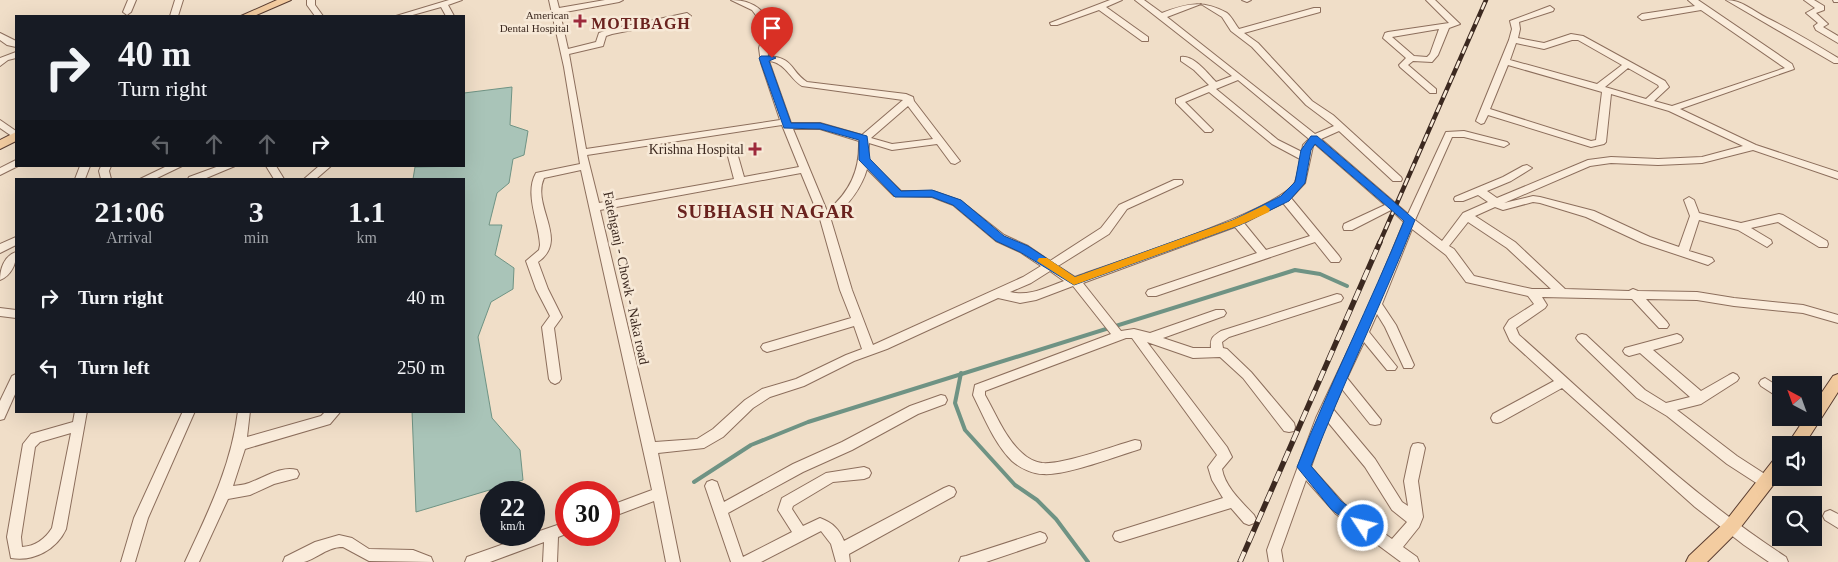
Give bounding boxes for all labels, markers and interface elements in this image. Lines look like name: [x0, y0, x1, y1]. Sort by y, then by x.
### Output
pin: [751, 7, 793, 58]
place label: American Dental Hospital: [500, 9, 569, 34]
marker: American Dental Hospital: [573, 14, 587, 28]
icon: arrive: [758, 14, 786, 42]
district label: MOTIBAGH: [591, 15, 691, 32]
icon: right: [35, 35, 100, 100]
text: 40 m: [118, 35, 191, 74]
text: Turn right: [118, 76, 207, 101]
icon: left: [147, 130, 175, 158]
icon: ahead: [200, 130, 228, 158]
icon: ahead: [253, 130, 281, 158]
icon: right: [306, 130, 334, 158]
place label: Krishna Hospital: [649, 142, 744, 157]
marker: Krishna Hospital: [748, 142, 762, 156]
street label: Fatehganj - Chowk - Naka road: [600, 190, 652, 366]
text: 21:06: [94, 195, 164, 228]
text: 3: [249, 195, 264, 228]
text: 1.1: [348, 195, 386, 228]
district label: SUBHASH NAGAR: [677, 201, 855, 222]
text: Arrival: [106, 229, 152, 246]
text: min: [244, 229, 269, 246]
text: km: [357, 229, 377, 246]
icon: right: [35, 284, 63, 312]
text: Turn right: [78, 287, 163, 308]
text: 40 m: [406, 287, 445, 308]
icon: left: [35, 354, 63, 382]
text: Turn left: [78, 357, 150, 378]
text: 250 m: [397, 357, 445, 378]
north arrow: [1772, 376, 1822, 426]
map controls: [1772, 376, 1822, 546]
button: sound: [1772, 436, 1822, 486]
speed limit sign: 30: [555, 481, 620, 546]
text: 22: [500, 494, 525, 521]
button: search: [1772, 496, 1822, 546]
position arrow: [1336, 499, 1388, 551]
text: km/h: [500, 519, 525, 533]

